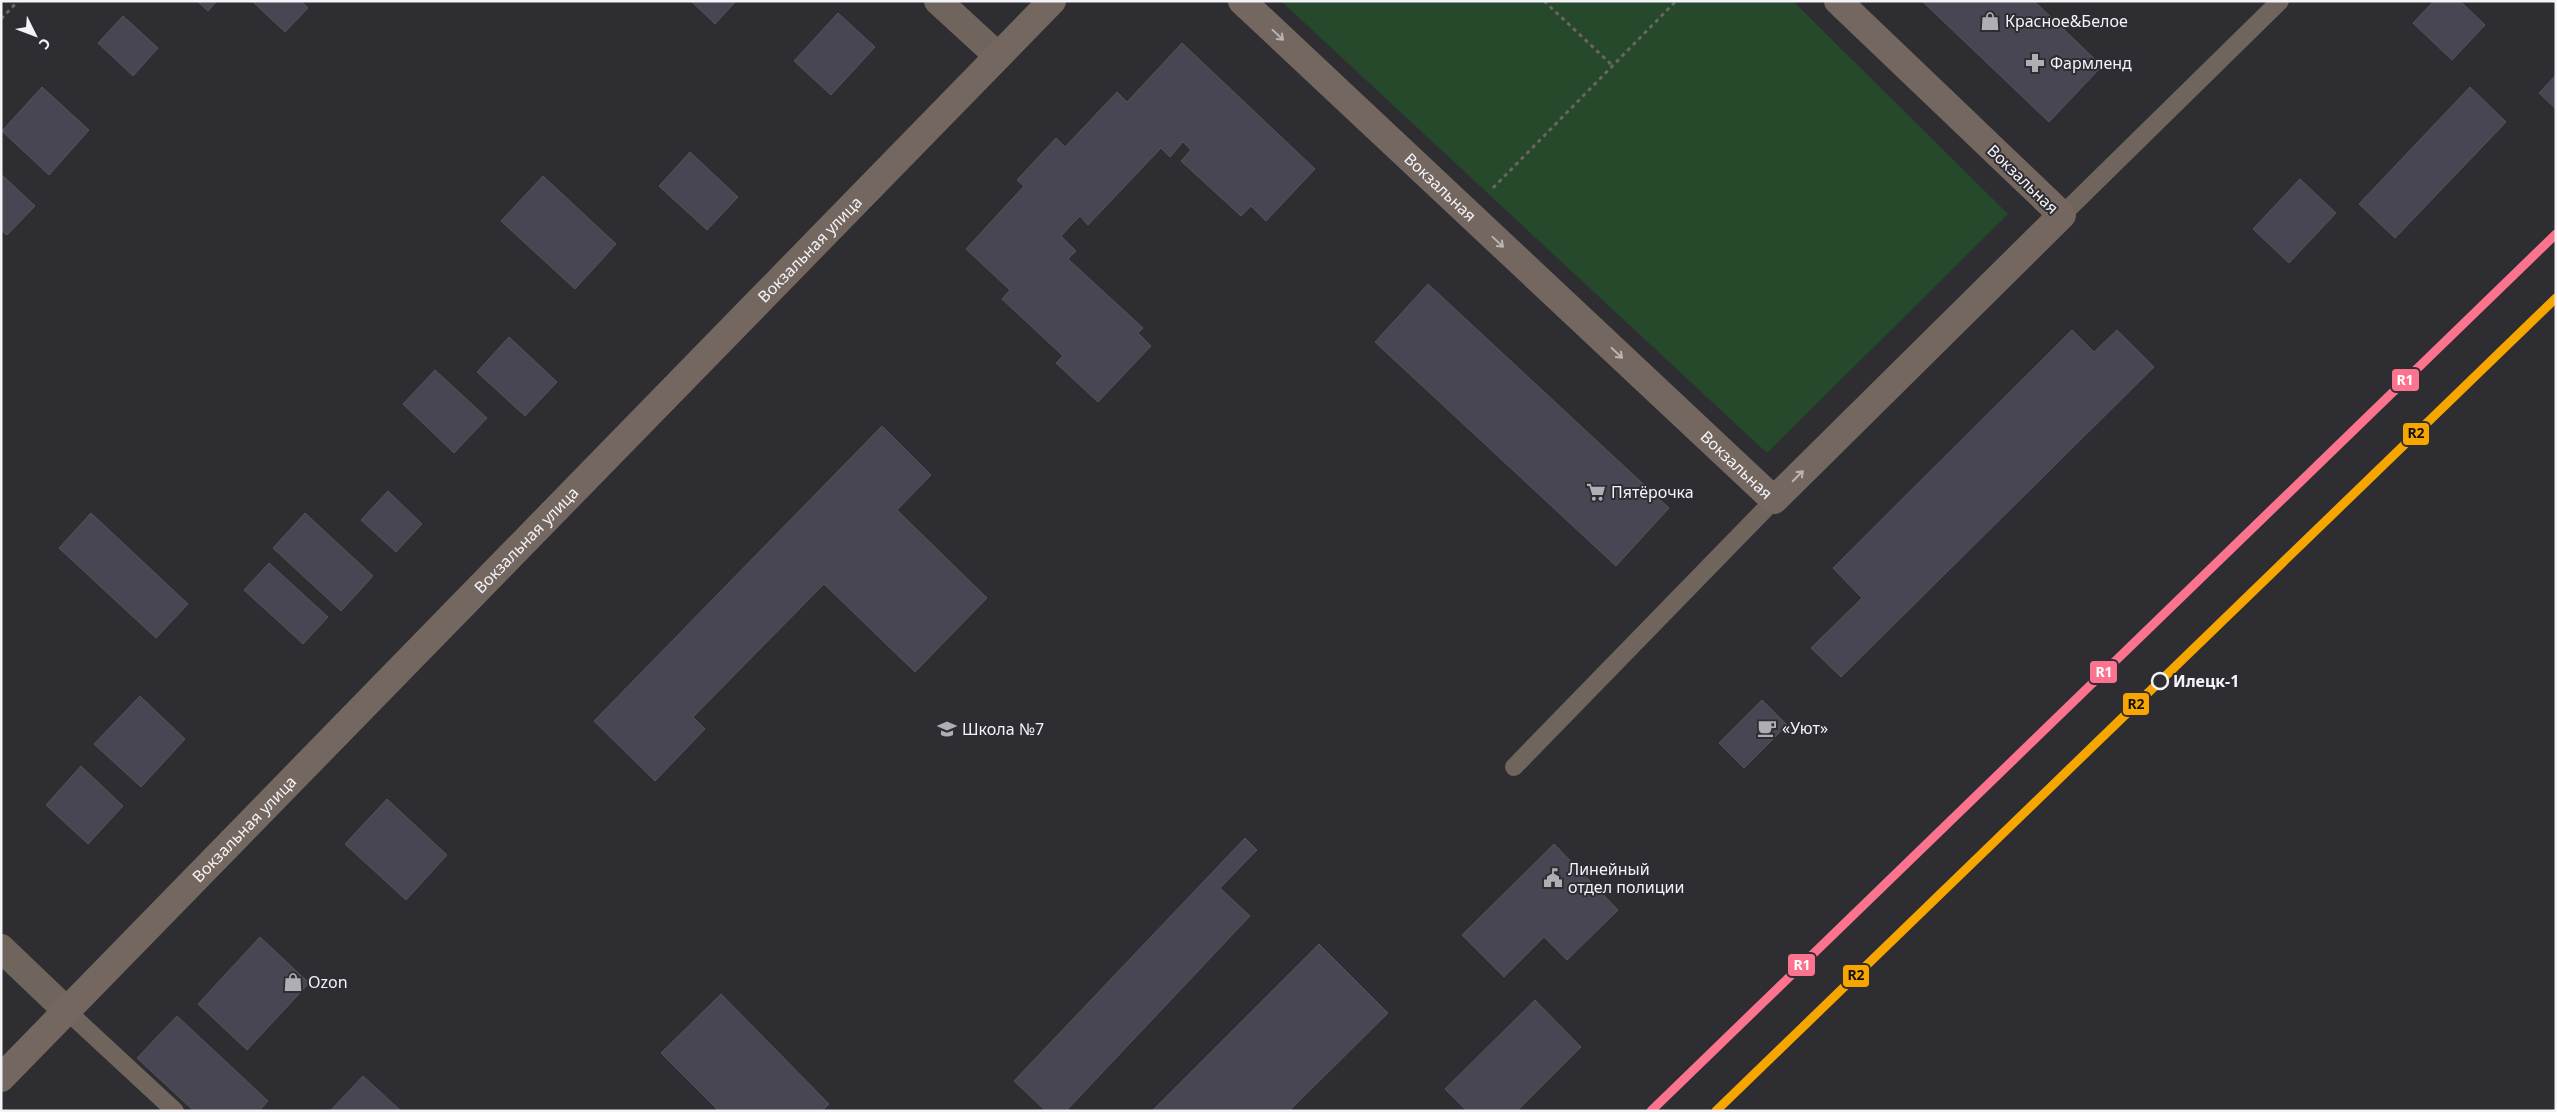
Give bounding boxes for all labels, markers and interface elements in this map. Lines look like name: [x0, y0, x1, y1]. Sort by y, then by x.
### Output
north arrow: [10, 10, 60, 60]
shop icon: Красное&Белое: [1979, 10, 2001, 32]
place label: Красное&Белое: [2005, 10, 2128, 32]
one-way arrow: [1271, 29, 1284, 41]
text: С: [35, 34, 55, 54]
pharmacy icon: Фармленд: [2024, 52, 2046, 74]
place label: Фармленд: [2050, 52, 2132, 74]
street label: Вокзальная: [1983, 139, 2063, 219]
street label: Вокзальная: [1400, 148, 1481, 226]
street label: Вокзальная улица: [753, 191, 867, 307]
one-way arrow: [1492, 236, 1504, 248]
one-way arrow: [1610, 347, 1623, 359]
line badge: R1: [2391, 368, 2420, 392]
text: R1: [2396, 370, 2414, 389]
line badge: R2: [2402, 422, 2430, 446]
text: R2: [2407, 423, 2425, 442]
street label: Вокзальная: [1696, 426, 1777, 504]
one-way arrow: [1792, 470, 1804, 482]
supermarket icon: Пятёрочка: [1585, 481, 1607, 503]
place label: Пятёрочка: [1611, 481, 1694, 503]
street label: Вокзальная улица: [469, 482, 583, 598]
line badge: R1: [2089, 660, 2118, 684]
text: R1: [2095, 662, 2113, 681]
place label: Илецк-1: [2173, 670, 2239, 692]
marker: Илецк-1: [2151, 672, 2169, 690]
line badge: R2: [2122, 692, 2150, 716]
text: R2: [2127, 694, 2145, 713]
cafe icon: «Уют»: [1756, 717, 1778, 739]
place label: «Уют»: [1782, 717, 1828, 739]
school or university icon: Школа №7: [936, 718, 958, 740]
place label: Школа №7: [962, 718, 1044, 740]
street label: Вокзальная улица: [187, 771, 301, 887]
place label: Линейный отдел полиции: [1568, 858, 1684, 898]
public building icon: Линейный отдел полиции: [1542, 867, 1564, 889]
line badge: R1: [1787, 953, 1816, 977]
text: R1: [1793, 955, 1811, 974]
line badge: R2: [1842, 964, 1870, 988]
text: R2: [1847, 965, 1865, 984]
shop icon: Ozon: [282, 971, 304, 993]
place label: Ozon: [308, 971, 348, 993]

